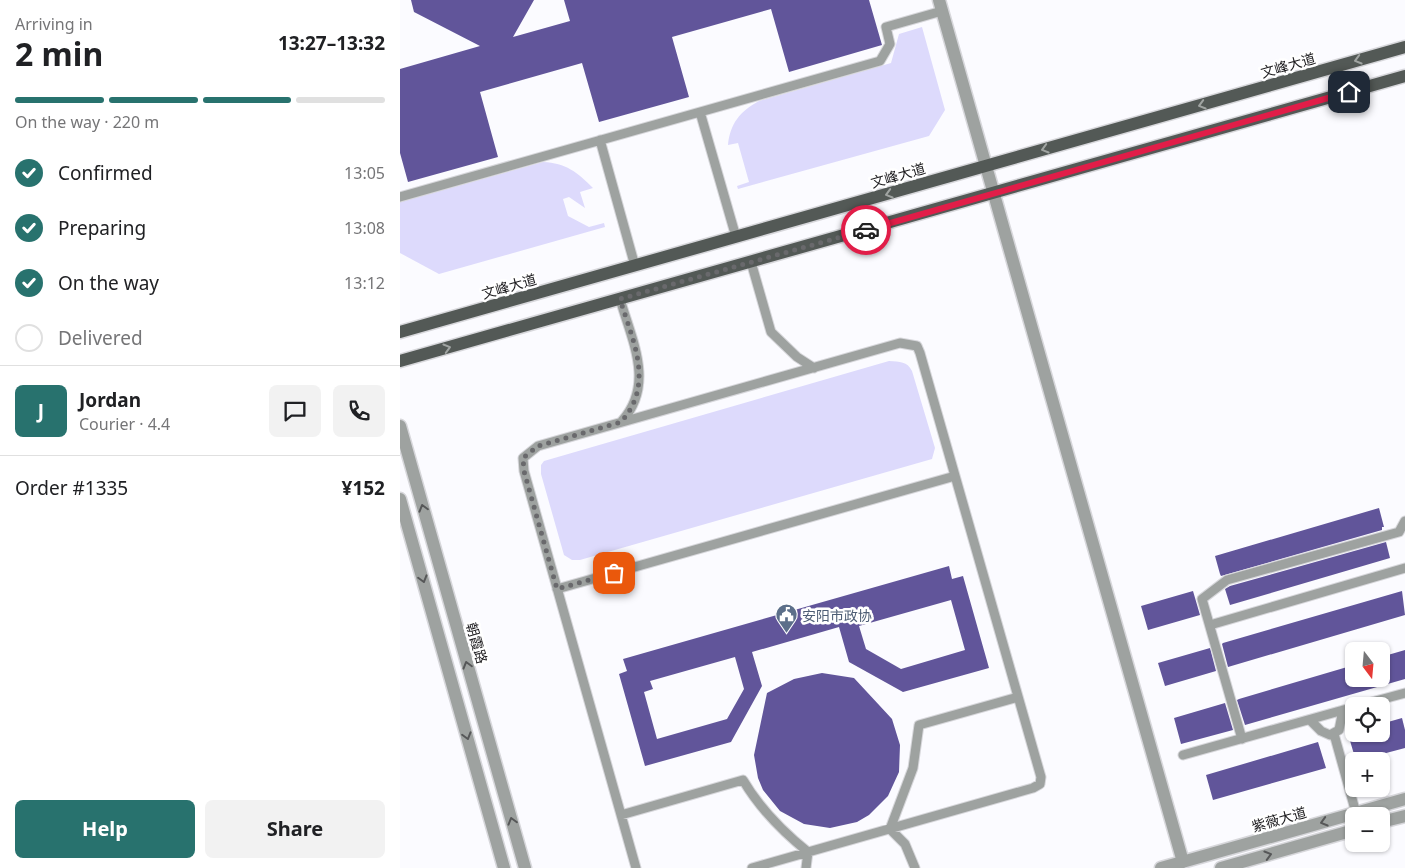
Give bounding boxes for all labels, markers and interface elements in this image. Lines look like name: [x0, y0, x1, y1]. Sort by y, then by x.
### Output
text: Arriving in: [15, 13, 93, 35]
text: 13:27–13:32: [278, 30, 385, 56]
text: 2 min: [15, 32, 103, 75]
street label: 文峰大道: [1258, 48, 1318, 82]
one-way arrow: [1355, 55, 1363, 65]
pin: [1328, 71, 1370, 113]
icon: home: [1335, 78, 1363, 106]
one-way arrow: [1198, 99, 1206, 109]
text: On the way · 220 m: [15, 111, 159, 133]
one-way arrow: [1042, 144, 1050, 154]
street label: 文峰大道: [868, 158, 928, 192]
icon: check: [15, 159, 43, 187]
text: Confirmed: [58, 160, 153, 186]
text: 13:05: [344, 162, 385, 184]
one-way arrow: [886, 188, 894, 198]
courier: [841, 205, 891, 255]
icon: check: [15, 214, 43, 242]
text: Preparing: [58, 215, 146, 241]
icon: car: [852, 216, 880, 244]
text: 13:08: [344, 217, 385, 239]
icon: check: [15, 269, 43, 297]
street label: 文峰大道: [479, 269, 539, 303]
text: On the way: [58, 270, 159, 296]
text: 13:12: [344, 272, 385, 294]
text: Delivered: [58, 325, 143, 351]
one-way arrow: [442, 344, 450, 354]
button: chat: [269, 385, 321, 437]
button: phone: [333, 385, 385, 437]
text: Jordan: [79, 387, 141, 413]
text: J: [38, 398, 44, 424]
text: Courier · 4.4: [79, 413, 170, 435]
text: Order #1335: [15, 475, 128, 501]
text: ¥152: [342, 475, 385, 501]
one-way arrow: [419, 505, 429, 513]
pin: [593, 552, 635, 594]
icon: bag: [600, 559, 628, 587]
one-way arrow: [417, 575, 427, 583]
public building icon: 安阳市政协: [774, 603, 798, 634]
place label: 安阳市政协: [802, 606, 872, 625]
street label: 朝霞路: [462, 620, 492, 666]
north arrow: [1345, 642, 1390, 688]
map controls: [1345, 642, 1390, 852]
one-way arrow: [463, 661, 473, 669]
button: locate: [1345, 697, 1390, 742]
one-way arrow: [461, 731, 472, 740]
button: +: [1345, 752, 1390, 797]
button: Help: [15, 800, 195, 858]
button: Share: [205, 800, 385, 858]
street label: 紫薇大道: [1249, 802, 1309, 836]
button: −: [1345, 807, 1390, 852]
one-way arrow: [1321, 816, 1329, 826]
one-way arrow: [507, 818, 517, 826]
one-way arrow: [1263, 850, 1271, 860]

